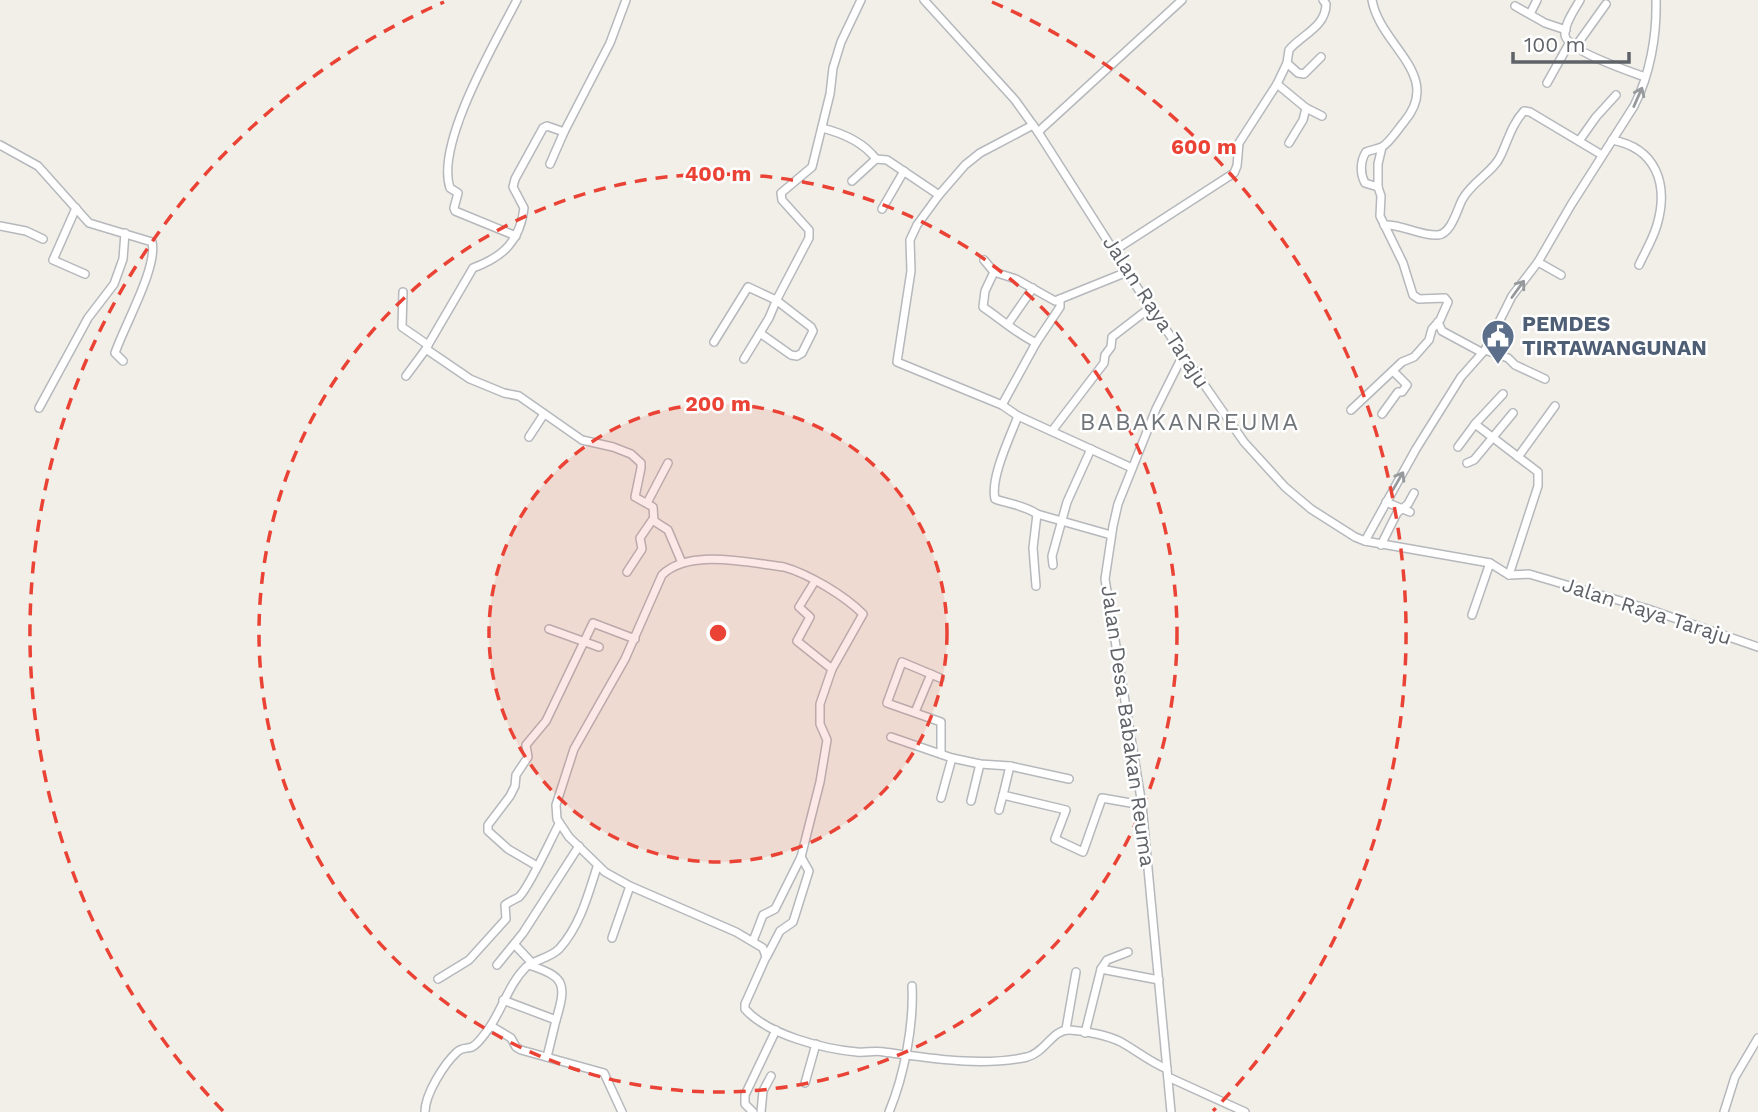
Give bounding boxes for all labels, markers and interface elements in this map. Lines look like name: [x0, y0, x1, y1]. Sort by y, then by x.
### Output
scale bar: [1513, 21, 1628, 65]
text: 100 m: [1524, 32, 1586, 57]
one-way arrow: [1632, 86, 1645, 108]
text: 600 m: [1171, 134, 1237, 159]
text: 400 m: [685, 161, 751, 186]
street label: Jalan Raya Taraju: [1098, 231, 1215, 393]
one-way arrow: [1510, 280, 1525, 299]
place label: PEMDES TIRTAWANGUNAN: [1522, 311, 1707, 360]
public building icon: PEMDES TIRTAWANGUNAN: [1479, 317, 1517, 366]
text: 200 m: [685, 391, 751, 416]
district label: BABAKANREUMA: [1080, 408, 1300, 436]
one-way arrow: [1392, 471, 1405, 492]
street label: Jalan Raya Taraju: [1559, 571, 1735, 650]
street label: Jalan Desa Babakan Reuma: [1096, 584, 1161, 868]
centre of rings: [706, 621, 730, 645]

